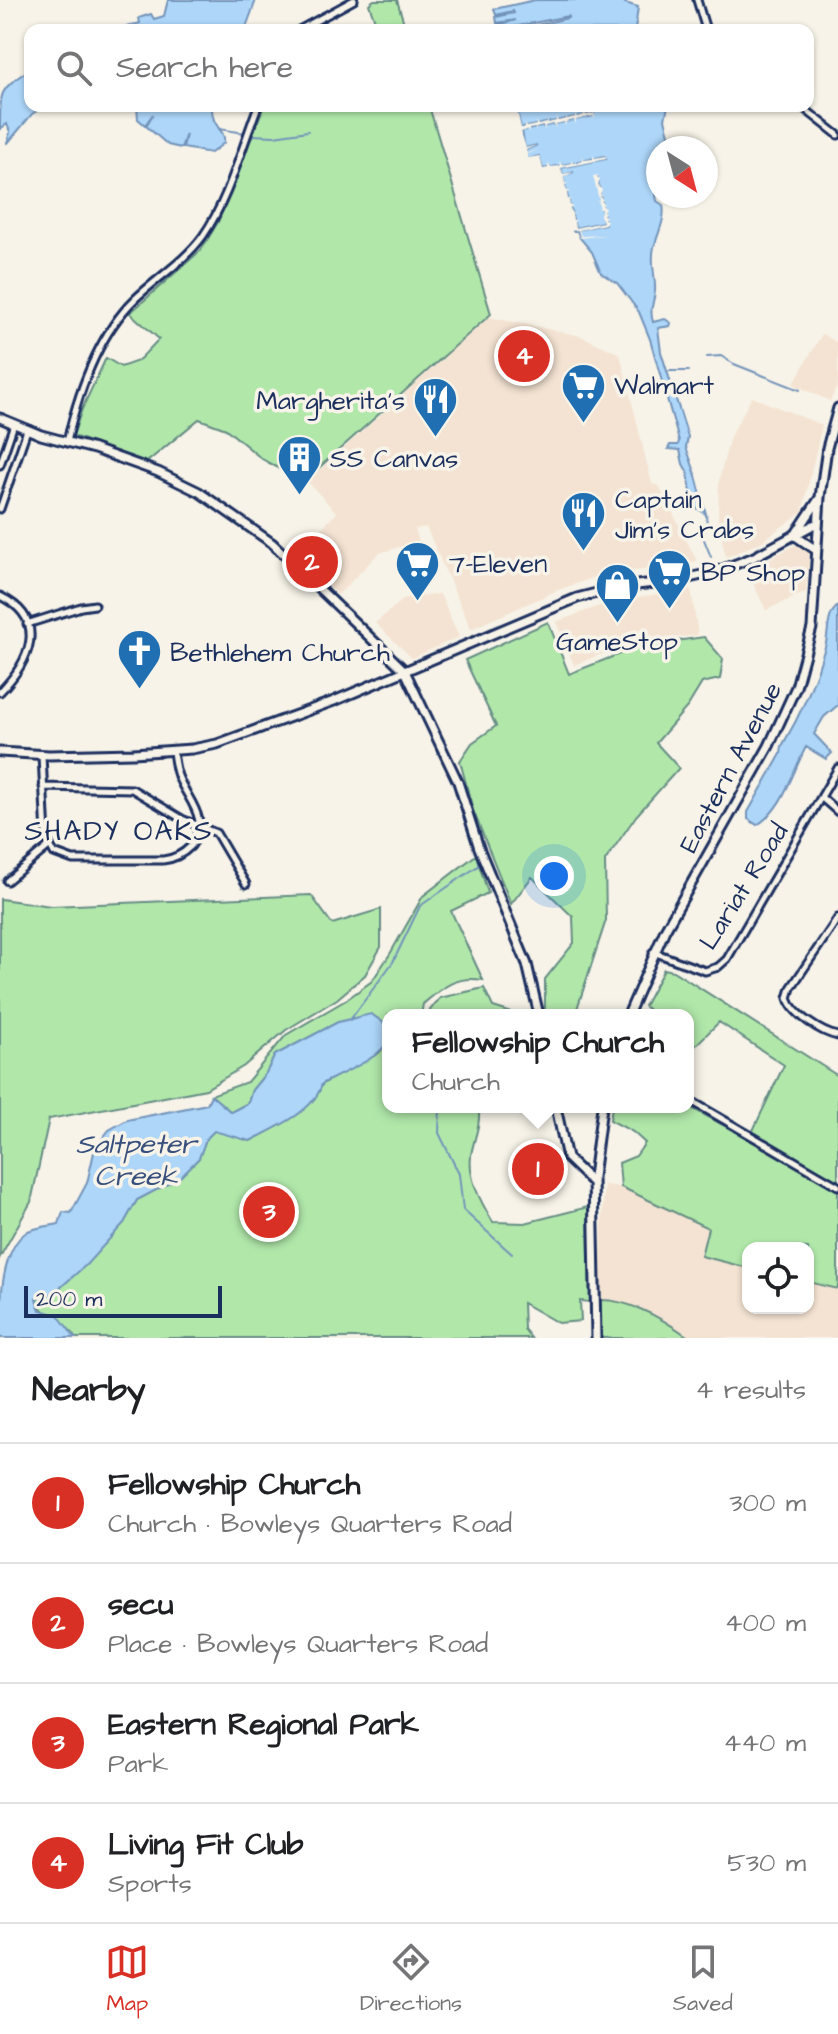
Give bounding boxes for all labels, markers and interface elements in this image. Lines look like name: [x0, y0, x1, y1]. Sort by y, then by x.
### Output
search box: [24, 24, 814, 112]
icon: search: [52, 46, 96, 90]
text: Search here: [116, 47, 293, 89]
north arrow: [646, 136, 718, 208]
pin: 4: [498, 326, 550, 386]
supermarket icon: Walmart: [559, 361, 607, 424]
place label: Walmart: [614, 368, 715, 404]
restaurant icon: Margherita’s: [412, 376, 460, 439]
place label: Margherita’s: [256, 383, 405, 421]
building icon: SS Canvas: [275, 434, 323, 497]
place label: SS Canvas: [330, 441, 458, 477]
place label: Captain Jim’s Crabs: [615, 482, 754, 548]
restaurant icon: Captain Jim’s Crabs: [560, 490, 608, 553]
pin: 2: [286, 532, 338, 592]
supermarket icon: 7-Eleven: [394, 539, 442, 602]
place label: 7-Eleven: [449, 546, 547, 582]
supermarket icon: BP Shop: [646, 548, 694, 611]
place label: BP Shop: [701, 555, 805, 591]
shop icon: GameStop: [593, 562, 641, 625]
place label: GameStop: [556, 624, 678, 660]
church icon: Bethlehem Church: [115, 628, 163, 691]
place label: Bethlehem Church: [170, 635, 390, 671]
street label: Eastern Avenue: [671, 676, 791, 859]
district label: SHADY OAKS: [25, 812, 213, 851]
street label: Lariat Road: [691, 816, 797, 957]
your location: [534, 856, 574, 896]
popup: [382, 1009, 694, 1113]
text: Fellowship Church: [412, 1022, 664, 1064]
text: Church: [412, 1064, 500, 1100]
water label: Saltpeter Creek: [76, 1125, 199, 1196]
pin: 1: [512, 1139, 564, 1199]
pin: 3: [243, 1182, 295, 1242]
map controls: [742, 1242, 814, 1314]
button: locate: [742, 1242, 814, 1314]
scale bar: [24, 1282, 222, 1318]
text: 200 m: [36, 1284, 102, 1315]
text: Nearby: [32, 1366, 146, 1414]
text: 4 results: [696, 1372, 806, 1408]
text: Fellowship Church: [108, 1464, 360, 1506]
text: 1: [56, 1485, 60, 1521]
text: 300 m: [729, 1485, 806, 1521]
text: Church · Bowleys Quarters Road: [108, 1506, 512, 1542]
text: secu: [108, 1584, 174, 1626]
text: 2: [51, 1605, 65, 1641]
text: 400 m: [725, 1605, 806, 1641]
text: Place · Bowleys Quarters Road: [108, 1626, 488, 1662]
text: Eastern Regional Park: [108, 1704, 419, 1746]
text: 3: [51, 1725, 65, 1761]
text: 440 m: [724, 1725, 806, 1761]
text: Park: [108, 1746, 168, 1782]
text: Living Fit Club: [108, 1824, 303, 1866]
text: 4: [49, 1845, 67, 1881]
text: 530 m: [727, 1845, 806, 1881]
text: Sports: [108, 1866, 192, 1902]
tab: Map: [105, 1940, 149, 2019]
tab: Directions: [360, 1940, 462, 2019]
tab: Saved: [673, 1940, 733, 2019]

